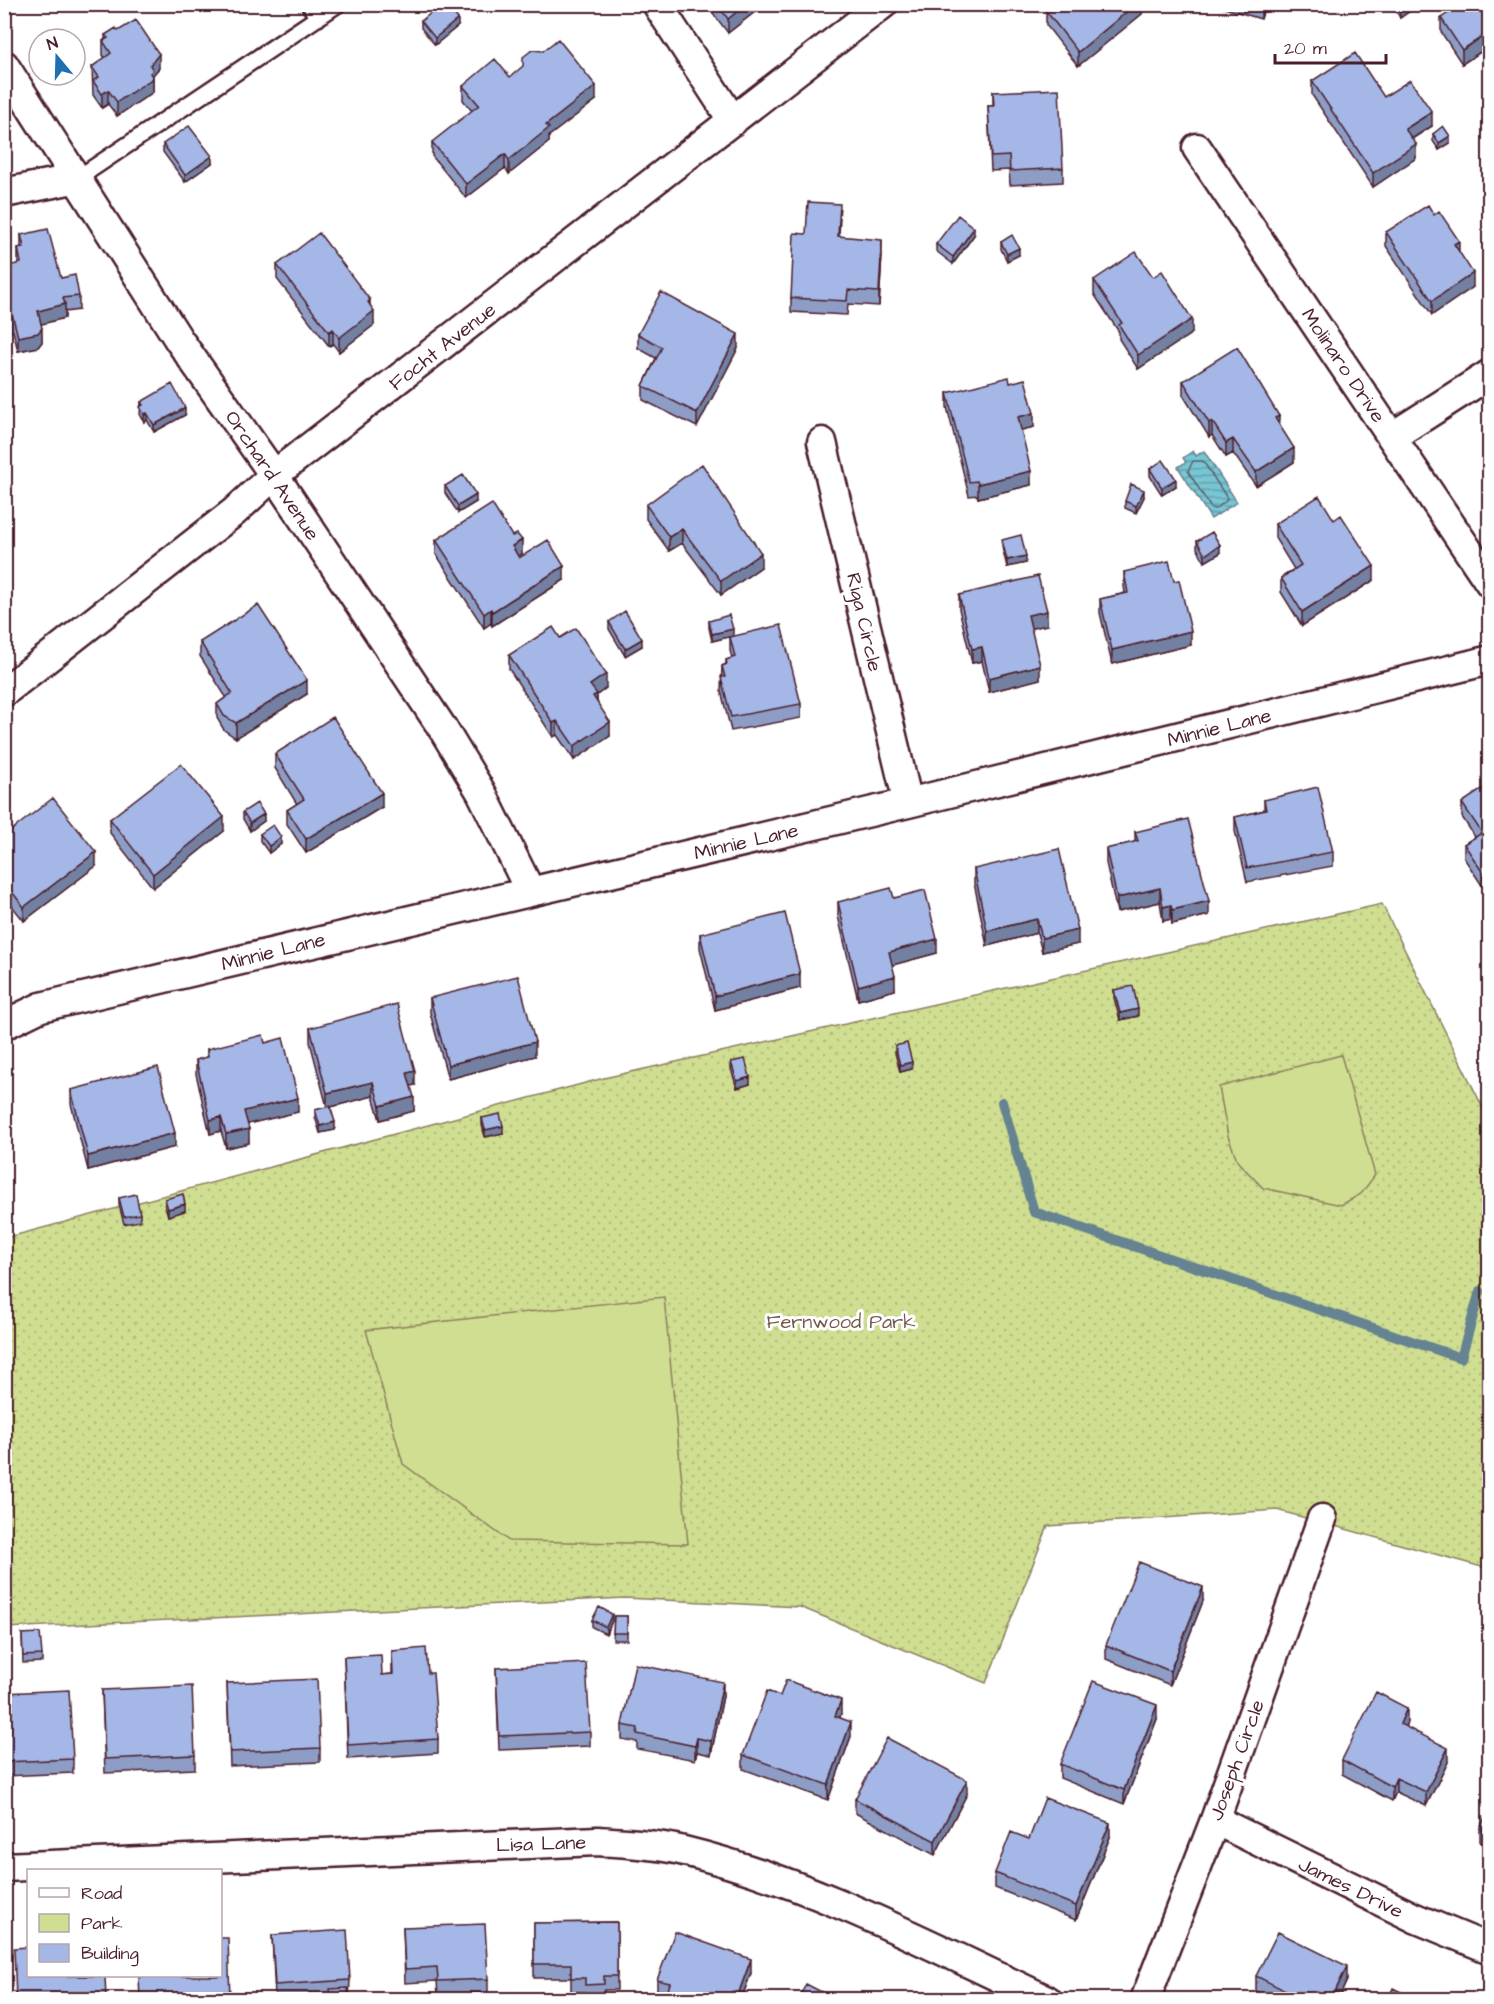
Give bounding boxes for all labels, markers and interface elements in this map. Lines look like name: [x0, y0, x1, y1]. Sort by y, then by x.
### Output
north arrow: [27, 27, 87, 87]
scale bar: [1275, 27, 1386, 65]
text: N: [44, 32, 61, 56]
text: 20 m: [1284, 36, 1327, 61]
street label: Focht Avenue: [383, 296, 502, 397]
street label: Molinaro Drive: [1294, 303, 1392, 429]
street label: Orchard Avenue: [218, 405, 326, 546]
street label: Riga Circle: [838, 570, 889, 675]
street label: Minnie Lane: [1164, 701, 1274, 754]
street label: Minnie Lane: [691, 816, 801, 868]
street label: Minnie Lane: [218, 925, 328, 978]
park label: Fernwood Park: [767, 1308, 915, 1336]
street label: Joseph Circle: [1202, 1696, 1272, 1825]
street label: Lisa Lane: [496, 1828, 587, 1860]
street label: James Drive: [1293, 1850, 1408, 1925]
legend: [27, 1869, 222, 1977]
text: Road: [81, 1881, 122, 1906]
text: Park: [81, 1911, 123, 1936]
text: Building: [81, 1941, 139, 1967]

